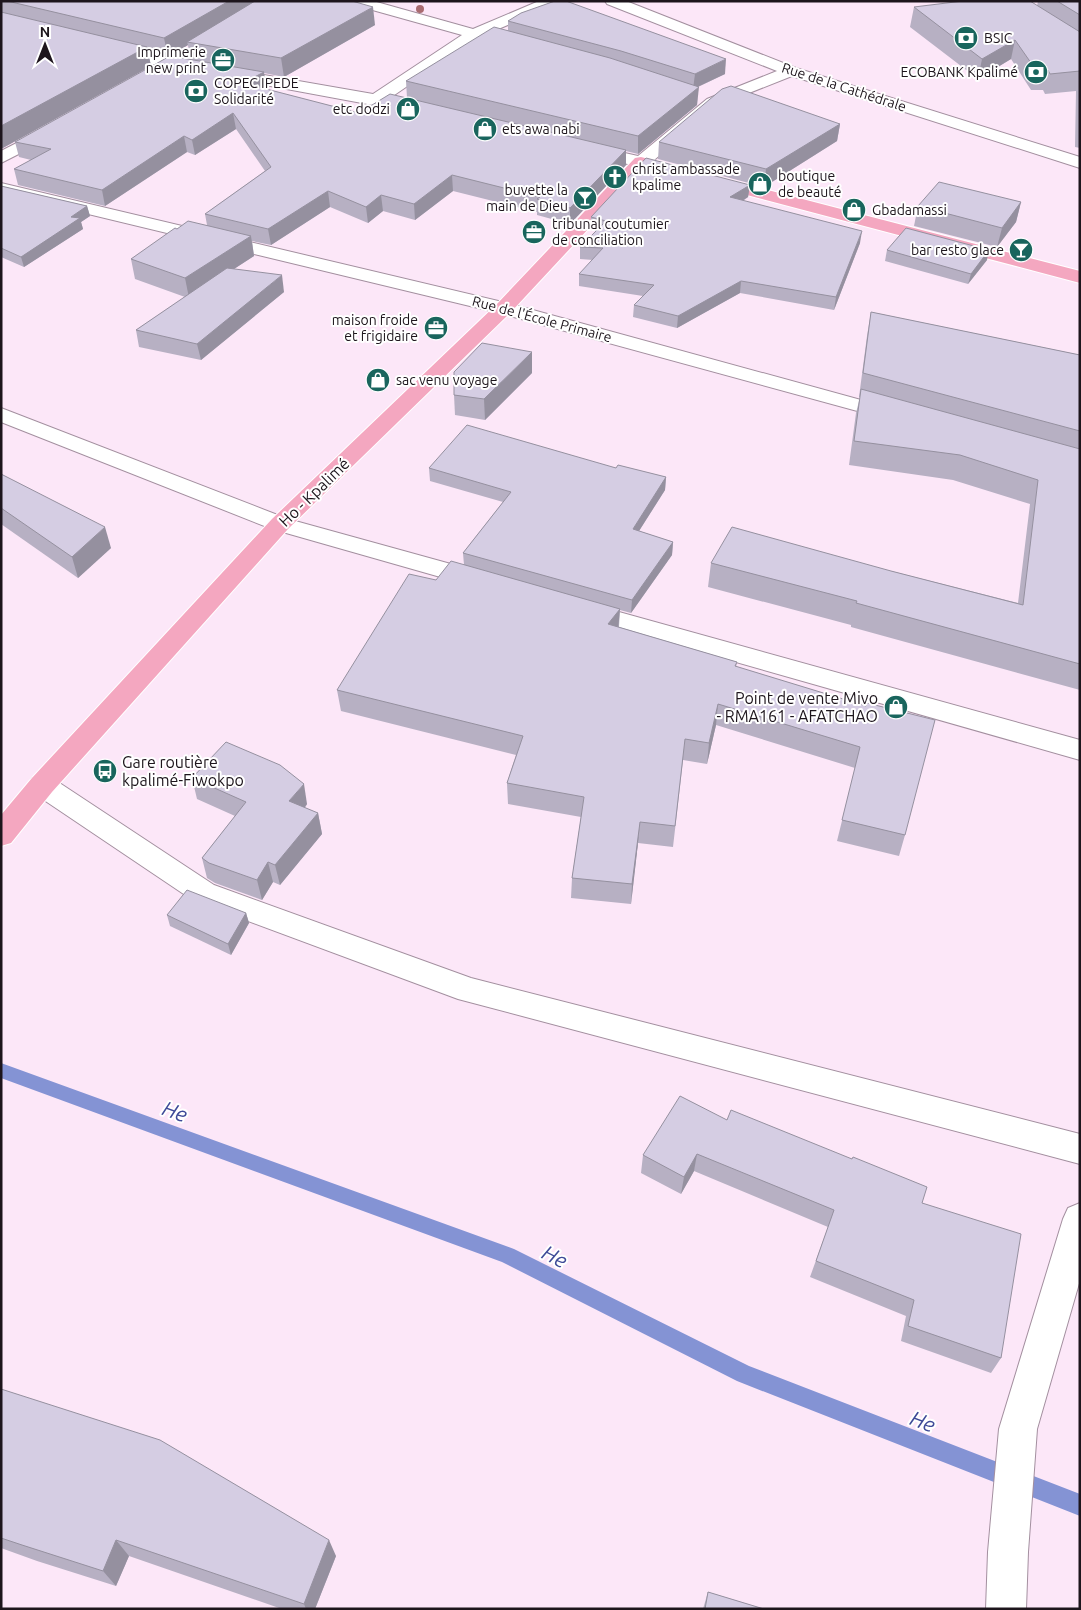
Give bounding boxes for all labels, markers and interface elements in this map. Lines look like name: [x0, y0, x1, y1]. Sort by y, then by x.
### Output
north arrow: [20, 20, 70, 70]
text: N: [40, 24, 50, 40]
bank icon: BSIC: [953, 25, 979, 51]
place label: BSIC: [984, 30, 1013, 46]
place label: Imprimerie new print: [137, 44, 206, 76]
office icon: Imprimerie new print: [210, 47, 236, 73]
street label: Rue de la Cathédrale: [780, 59, 908, 115]
bank icon: ECOBANK Kpalimé: [1023, 59, 1049, 85]
place label: ECOBANK Kpalimé: [901, 64, 1018, 80]
place label: COPEC IPEDE Solidarité: [214, 75, 299, 107]
bank icon: COPEC IPEDE Solidarité: [183, 78, 209, 104]
shop icon: etc dodzi: [395, 96, 421, 122]
place label: etc dodzi: [333, 101, 390, 117]
shop icon: ets awa nabi: [472, 116, 498, 142]
place label: ets awa nabi: [502, 121, 580, 137]
place label: christ ambassade kpalime: [632, 161, 740, 193]
church icon: christ ambassade kpalime: [602, 164, 628, 190]
place label: boutique de beauté: [778, 168, 841, 200]
shop icon: boutique de beauté: [747, 171, 773, 197]
place label: buvette la main de Dieu: [486, 182, 568, 214]
bar icon: buvette la main de Dieu: [572, 185, 598, 211]
shop icon: Gbadamassi: [841, 197, 867, 223]
place label: Gbadamassi: [872, 202, 947, 218]
place label: tribunal coutumier de conciliation: [552, 216, 670, 248]
office icon: tribunal coutumier de conciliation: [521, 219, 547, 245]
bar icon: bar resto glace: [1008, 237, 1034, 263]
place label: bar resto glace: [911, 242, 1004, 258]
street label: Rue de l'École Primaire: [471, 292, 614, 345]
place label: maison froide et frigidaire: [332, 312, 418, 344]
office icon: maison froide et frigidaire: [423, 315, 449, 341]
shop icon: sac venu voyage: [365, 367, 391, 393]
place label: sac venu voyage: [396, 372, 497, 388]
street label: Ho - Kpalimé: [275, 454, 353, 530]
place label: Point de vente Mivo - RMA161 - AFATCHAO: [716, 689, 878, 725]
shop icon: Point de vente Mivo - RMA161 - AFATCHAO: [883, 694, 909, 720]
place label: Gare routière kpalimé-Fiwokpo: [122, 753, 244, 789]
bus stop icon: Gare routière kpalimé-Fiwokpo: [92, 758, 118, 784]
water label: He: [159, 1095, 191, 1127]
water label: He: [539, 1240, 572, 1272]
water label: He: [907, 1405, 939, 1437]

